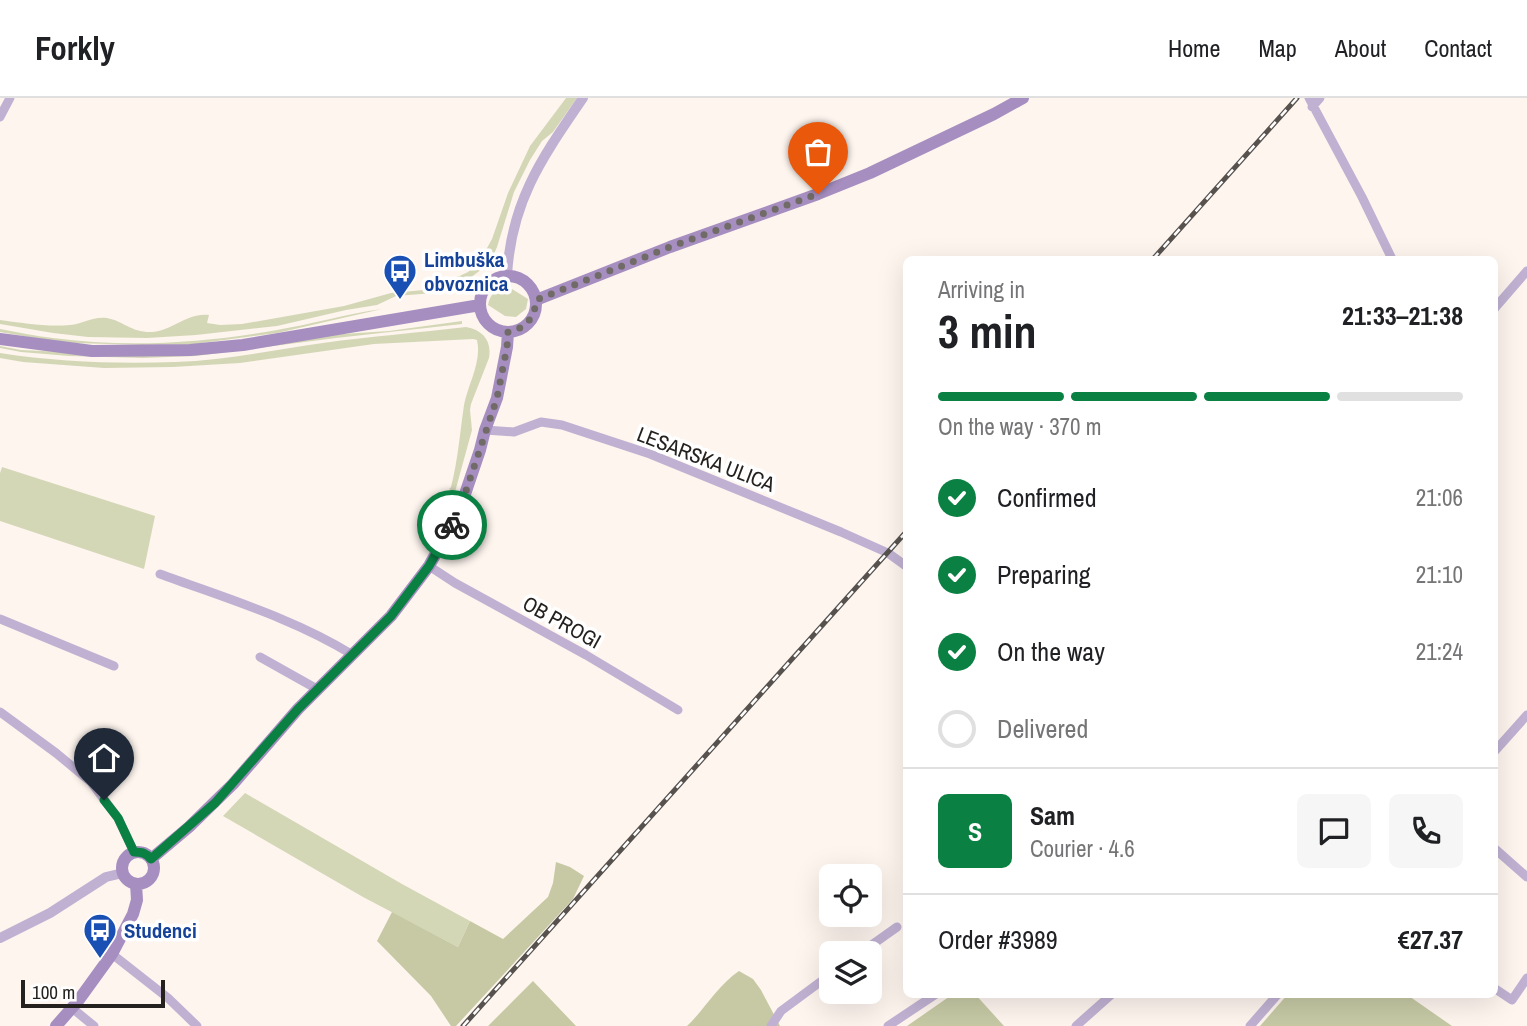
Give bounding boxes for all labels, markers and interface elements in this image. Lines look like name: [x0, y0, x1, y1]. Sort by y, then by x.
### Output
text: Forkly: [35, 26, 115, 70]
text: Home: [1168, 32, 1220, 64]
text: Map: [1258, 32, 1297, 64]
text: About: [1335, 32, 1386, 64]
text: Contact: [1424, 32, 1492, 64]
pin: [788, 122, 848, 194]
icon: bag: [799, 133, 837, 171]
place label: Limbuška obvoznica: [424, 245, 509, 298]
bus stop icon: Limbuška obvoznica: [381, 252, 419, 301]
text: Arriving in: [938, 274, 1025, 305]
text: 21:33–21:38: [1342, 298, 1463, 333]
text: 3 min: [938, 300, 1037, 362]
text: On the way · 370 m: [938, 411, 1102, 442]
street label: LESARSKA ULICA: [633, 419, 780, 499]
icon: check: [938, 479, 976, 517]
text: Confirmed: [997, 480, 1097, 515]
text: 21:06: [1416, 482, 1463, 513]
courier: [417, 490, 487, 560]
icon: bike: [433, 506, 471, 544]
icon: check: [938, 556, 976, 594]
text: Preparing: [997, 557, 1091, 592]
text: 21:10: [1416, 559, 1463, 590]
street label: OB PROGI: [518, 589, 606, 655]
icon: check: [938, 633, 976, 671]
text: On the way: [997, 634, 1105, 669]
text: 21:24: [1416, 636, 1463, 667]
text: Delivered: [997, 711, 1088, 746]
pin: [74, 728, 134, 800]
icon: home: [85, 739, 123, 777]
button: chat: [1297, 794, 1371, 868]
button: phone: [1389, 794, 1463, 868]
text: Sam: [1030, 798, 1075, 833]
text: S: [968, 814, 982, 849]
text: Courier · 4.6: [1030, 833, 1135, 864]
map controls: [819, 864, 882, 1004]
button: locate: [819, 864, 882, 927]
bus stop icon: Studenci: [81, 911, 119, 960]
place label: Studenci: [124, 916, 197, 945]
text: Order #3989: [938, 922, 1058, 957]
text: €27.37: [1398, 922, 1463, 957]
button: layers: [819, 941, 882, 1004]
scale bar: [21, 977, 164, 1009]
text: 100 m: [32, 979, 75, 1005]

